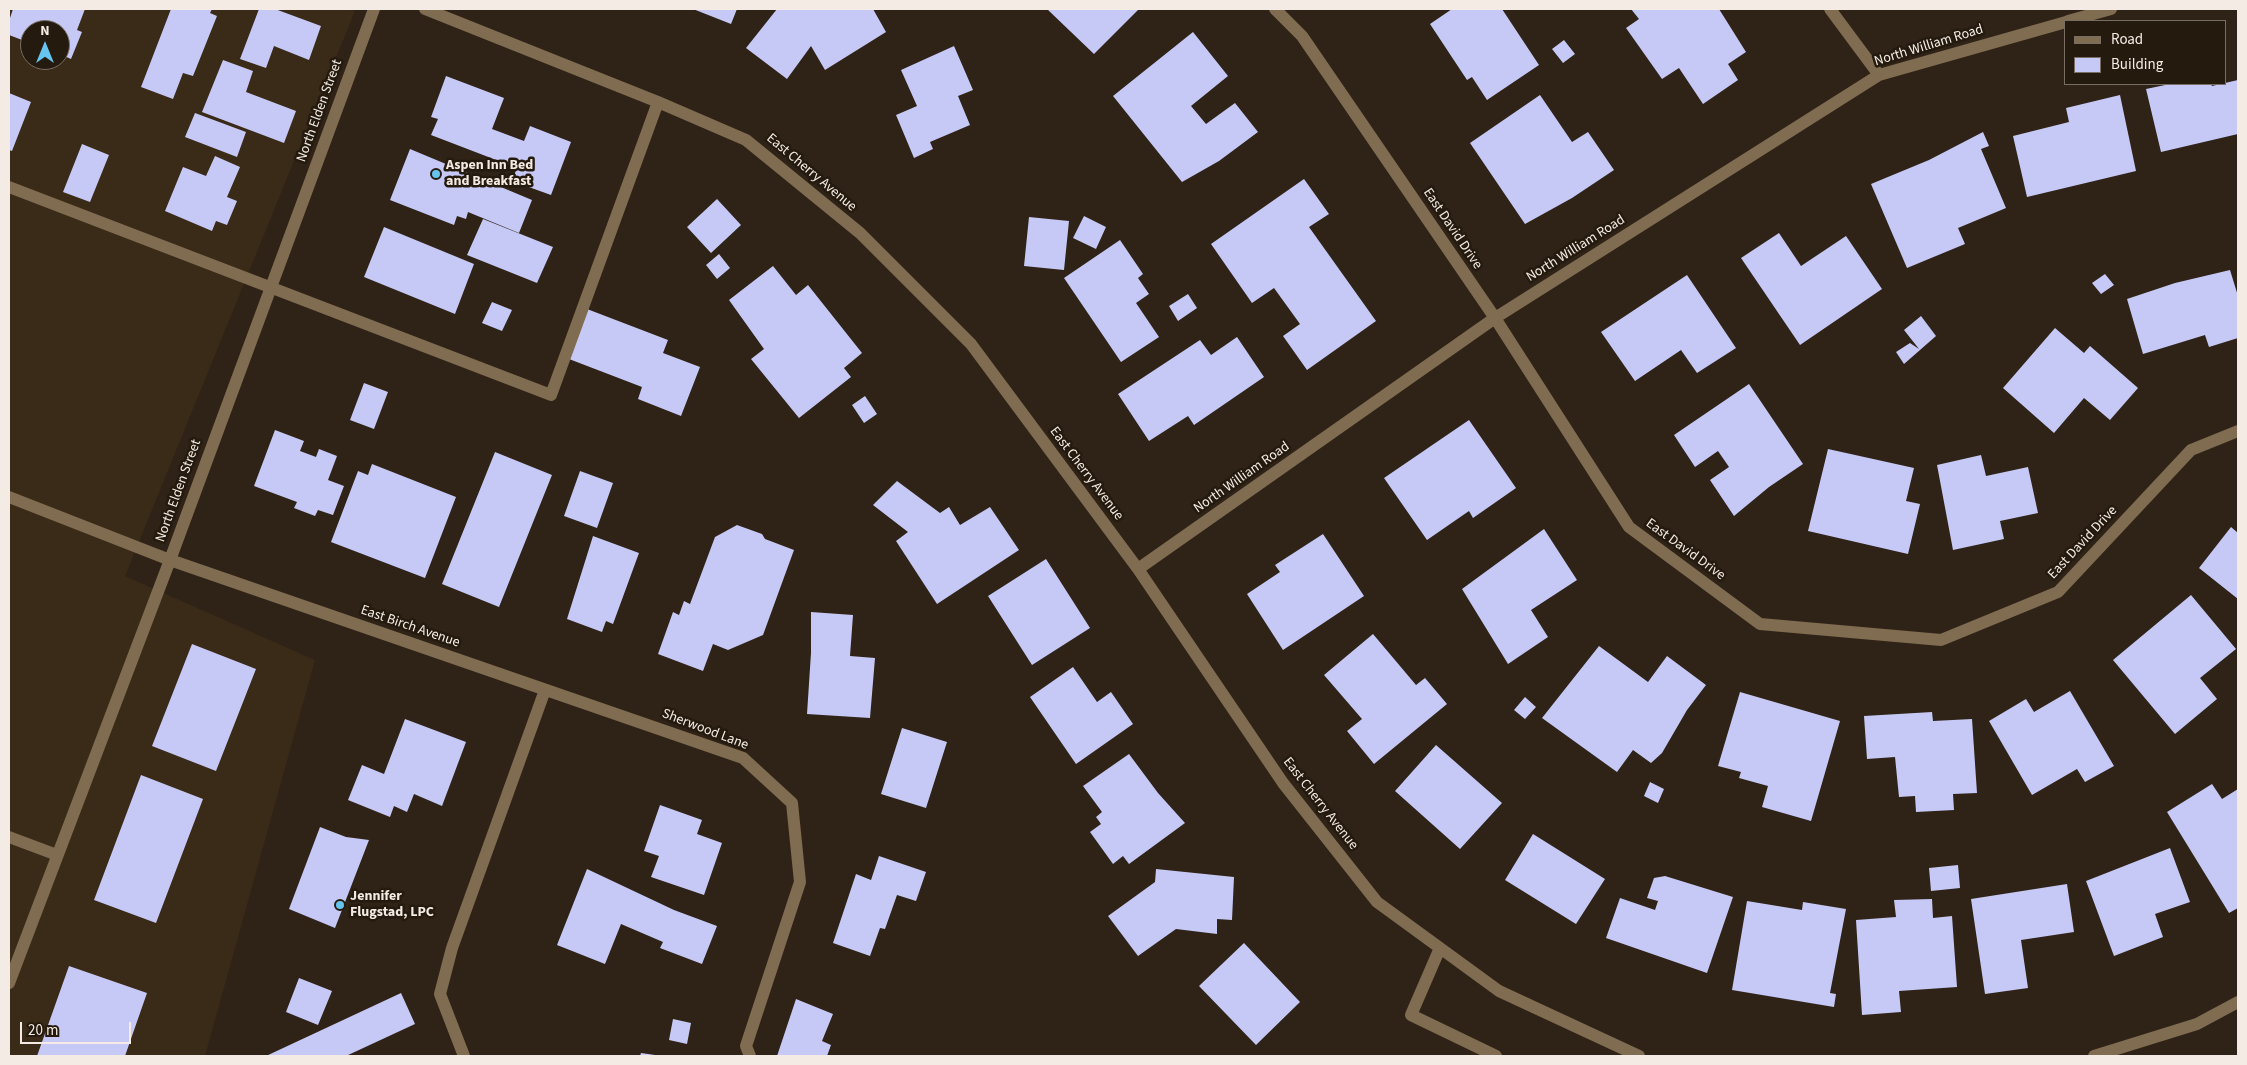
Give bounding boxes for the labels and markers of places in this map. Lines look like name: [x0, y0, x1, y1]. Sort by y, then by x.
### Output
place label: Aspen Inn Bed and Breakfast: [446, 158, 533, 190]
marker: Aspen Inn Bed and Breakfast: [430, 168, 442, 180]
place label: Jennifer Flugstad, LPC: [350, 889, 434, 922]
marker: Jennifer Flugstad, LPC: [334, 899, 346, 911]

